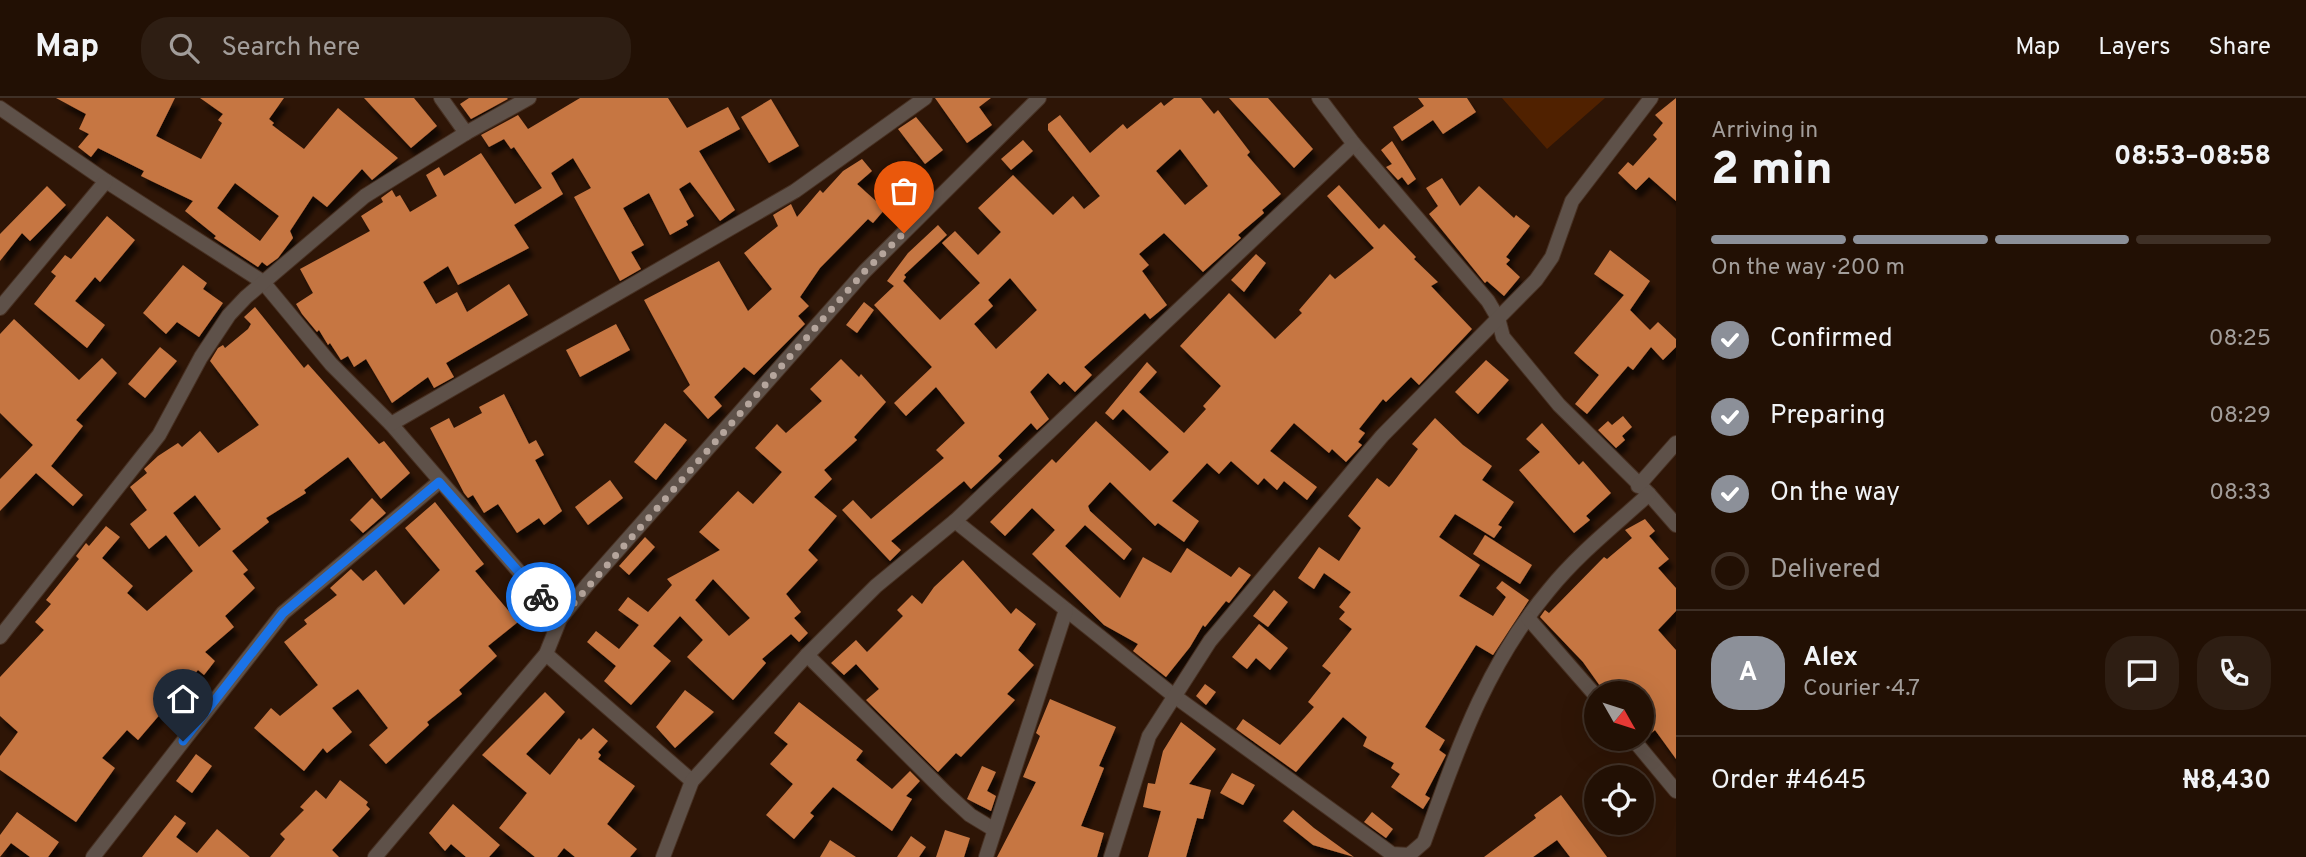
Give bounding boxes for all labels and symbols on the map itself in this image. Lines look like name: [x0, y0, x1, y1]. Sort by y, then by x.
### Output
pin: [874, 161, 934, 233]
courier: [506, 562, 576, 632]
pin: [153, 669, 213, 741]
north arrow: [1584, 681, 1654, 751]

